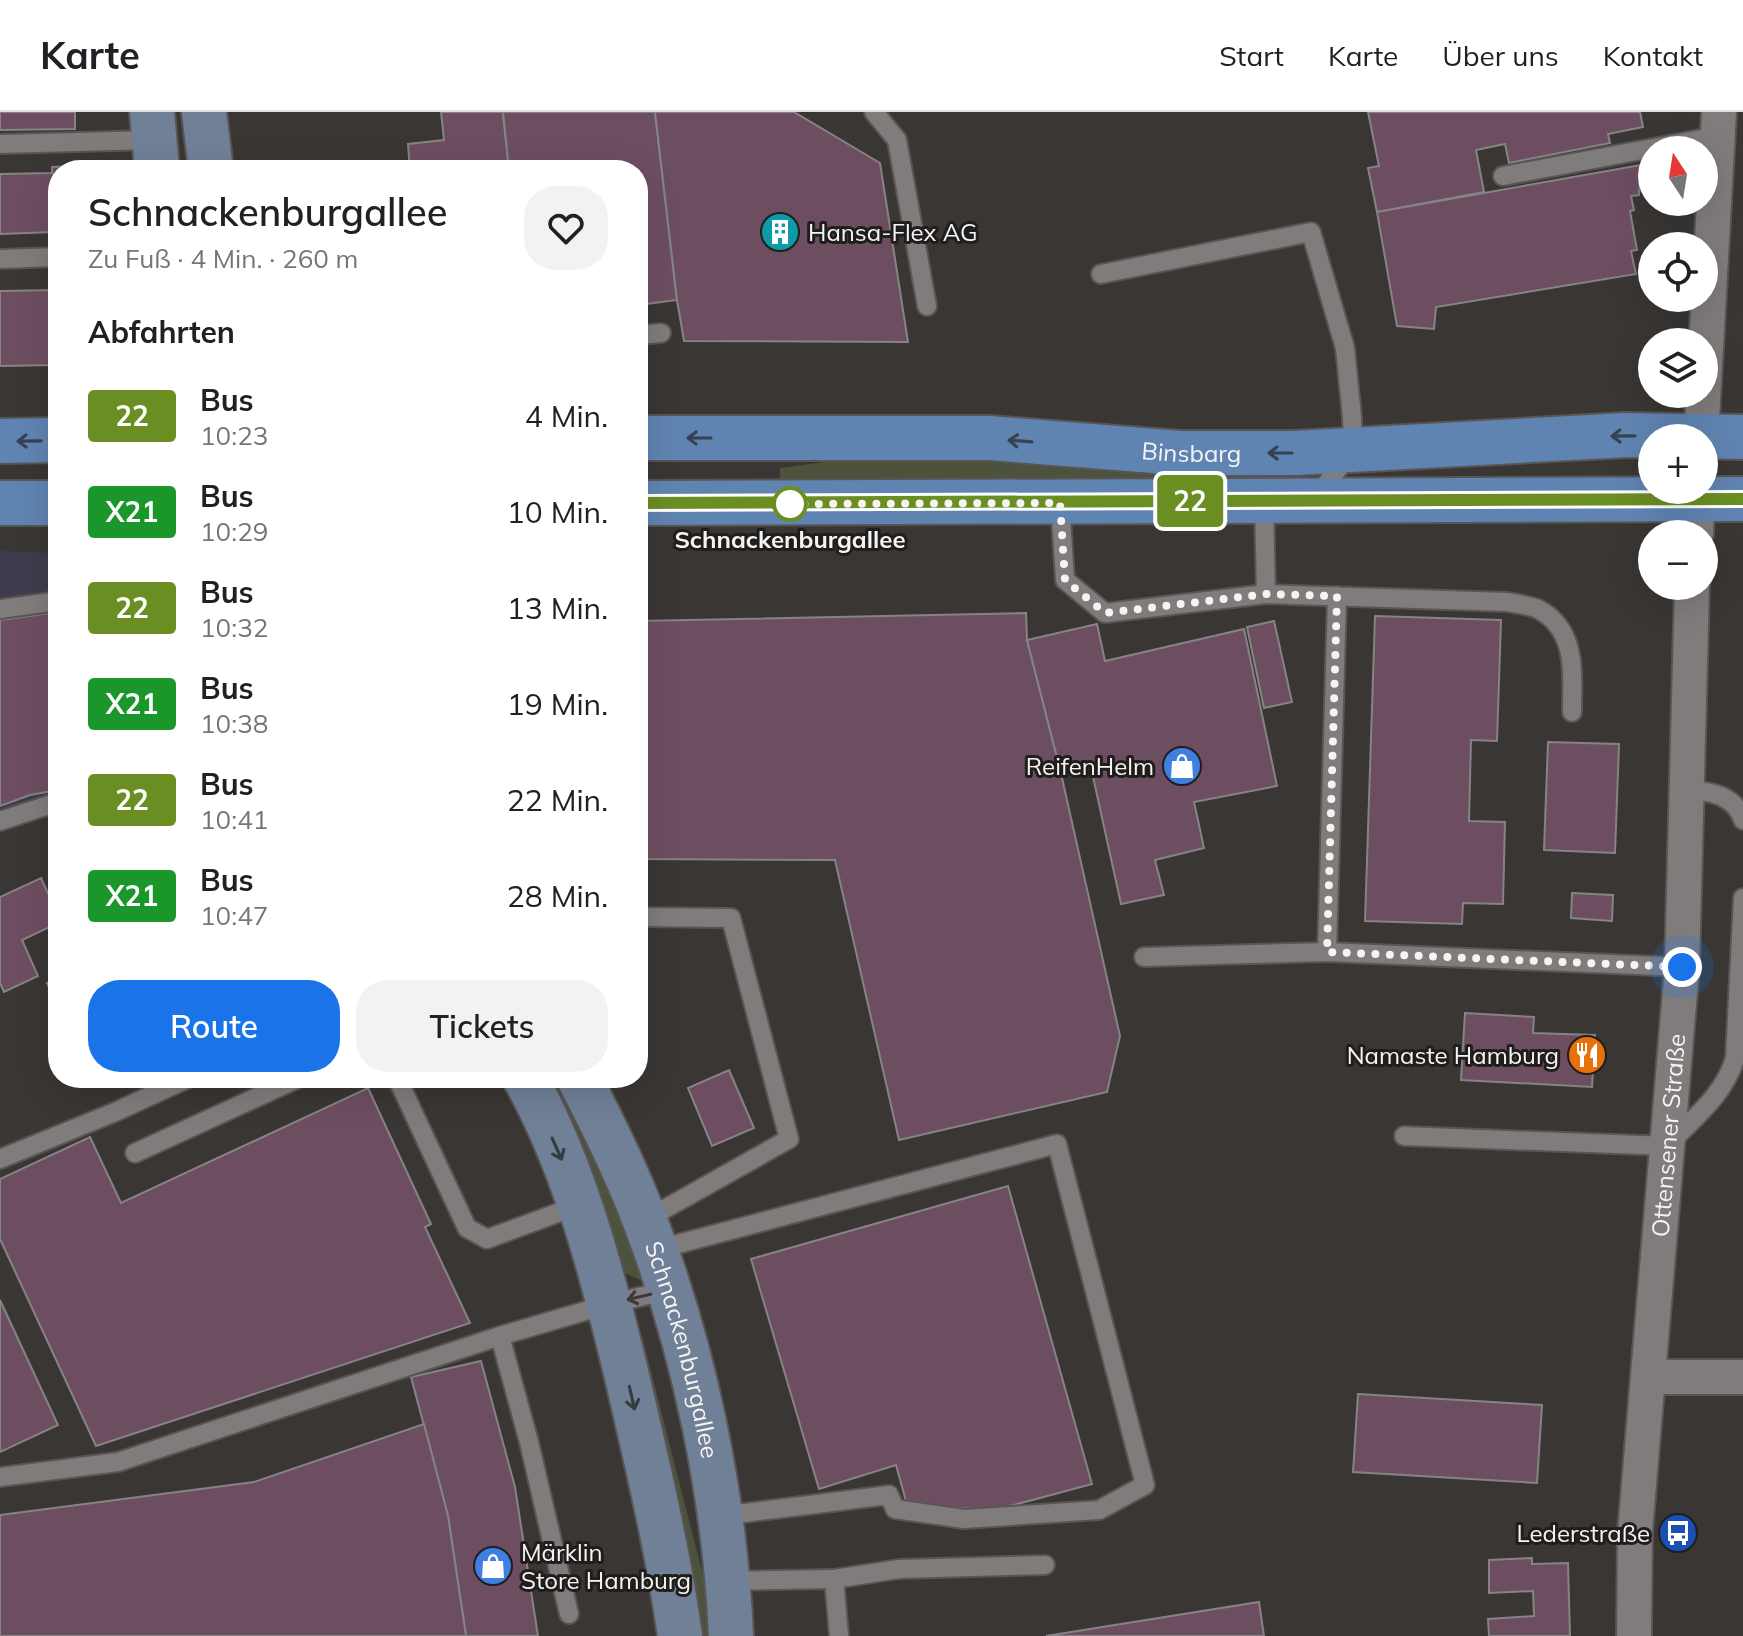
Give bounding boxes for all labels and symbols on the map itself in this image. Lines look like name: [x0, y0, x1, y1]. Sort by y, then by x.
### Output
north arrow: [1638, 136, 1718, 216]
building icon: Hansa-Flex AG: [759, 211, 801, 253]
place label: Hansa-Flex AG: [808, 217, 978, 247]
one-way arrow: [1610, 428, 1637, 444]
one-way arrow: [686, 430, 713, 446]
one-way arrow: [16, 433, 43, 448]
one-way arrow: [1007, 433, 1034, 448]
street label: Binsbarg: [1140, 435, 1241, 468]
one-way arrow: [1267, 445, 1294, 461]
line badge: 22: [1154, 475, 1226, 527]
marker: Schnackenburgallee: [773, 487, 807, 521]
place label: Schnackenburgallee: [674, 524, 906, 554]
shop icon: ReifenHelm: [1161, 745, 1203, 787]
place label: ReifenHelm: [1026, 751, 1154, 781]
your location: [1662, 947, 1702, 987]
street label: Ottensener Straße: [1645, 1033, 1691, 1238]
restaurant icon: Namaste Hamburg: [1566, 1034, 1608, 1076]
place label: Namaste Hamburg: [1347, 1040, 1559, 1070]
one-way arrow: [551, 1136, 566, 1161]
street label: Schnackenburgallee: [639, 1237, 726, 1461]
one-way arrow: [627, 1290, 653, 1305]
one-way arrow: [625, 1384, 640, 1410]
bus stop icon: Lederstraße: [1657, 1512, 1699, 1554]
place label: Lederstraße: [1516, 1518, 1650, 1548]
place label: Märklin Store Hamburg: [521, 1537, 691, 1595]
shop icon: Märklin Store Hamburg: [472, 1545, 514, 1587]

